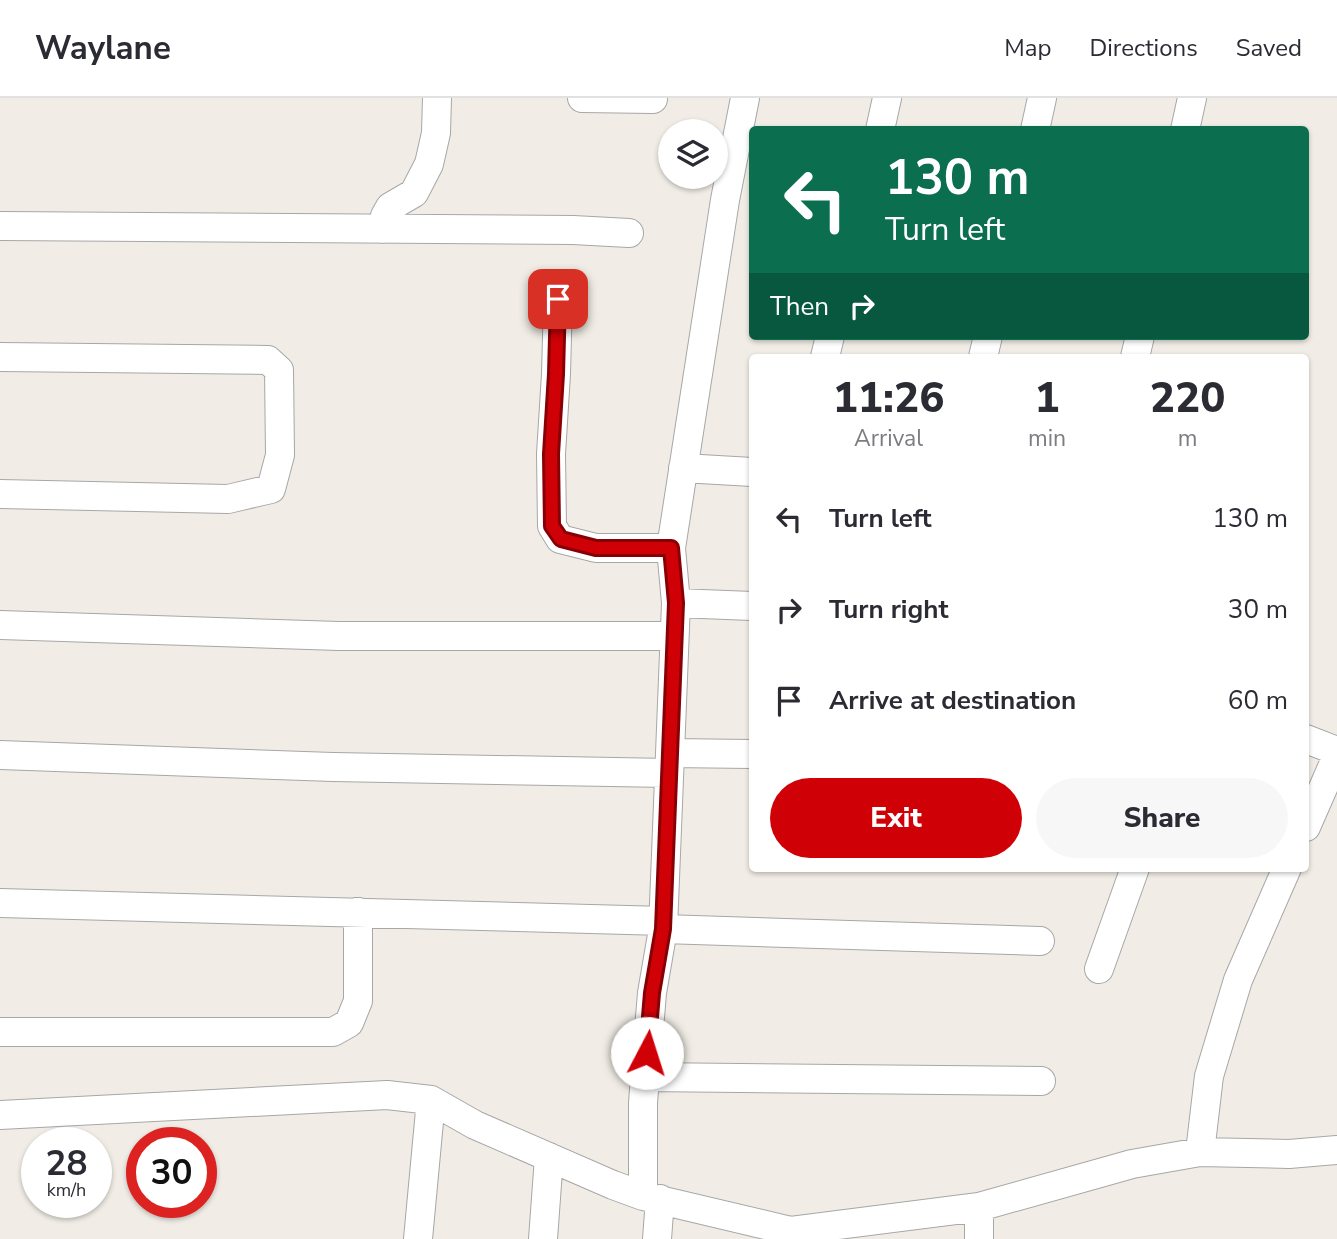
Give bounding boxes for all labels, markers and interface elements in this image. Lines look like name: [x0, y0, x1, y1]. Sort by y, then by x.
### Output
text: Waylane: [35, 26, 171, 71]
text: Map: [1004, 32, 1051, 64]
text: Directions: [1089, 32, 1198, 64]
text: Saved: [1236, 32, 1302, 64]
map controls: [658, 119, 728, 189]
button: layers: [658, 119, 728, 189]
text: 130 m: [885, 144, 1029, 211]
icon: left: [770, 154, 861, 245]
text: Turn left: [885, 208, 1005, 251]
pin: [528, 269, 588, 329]
icon: arrive: [539, 280, 577, 318]
icon: right: [843, 287, 881, 325]
text: Then: [770, 289, 829, 324]
text: 11:26: [833, 370, 944, 427]
text: 1: [1034, 370, 1060, 427]
text: 220: [1150, 370, 1225, 427]
text: Arrival: [854, 423, 923, 454]
text: min: [1028, 423, 1066, 454]
text: m: [1178, 423, 1197, 454]
icon: left: [770, 500, 808, 538]
text: Turn left: [829, 501, 932, 536]
text: 130 m: [1212, 501, 1288, 536]
icon: right: [770, 591, 808, 629]
text: Turn right: [829, 592, 948, 627]
text: 30 m: [1228, 592, 1288, 627]
icon: arrive: [770, 682, 808, 720]
text: Arrive at destination: [829, 683, 1076, 718]
text: 60 m: [1228, 683, 1288, 718]
button: Exit: [770, 778, 1022, 858]
button: Share: [1036, 778, 1288, 858]
position arrow: [610, 1016, 684, 1090]
speed limit sign: 30: [126, 1127, 217, 1218]
text: 28: [45, 1140, 88, 1187]
text: km/h: [47, 1178, 86, 1202]

